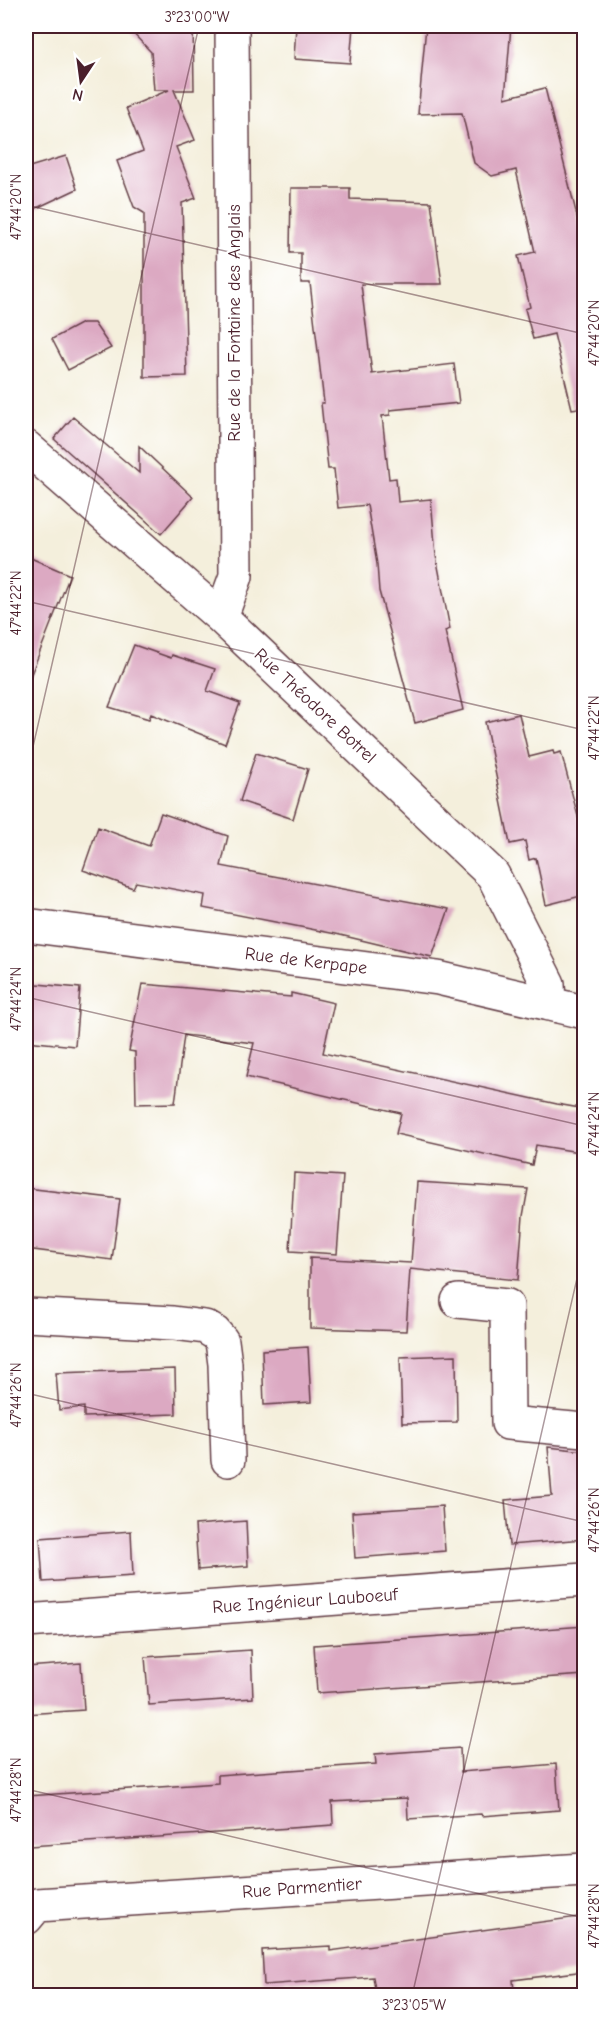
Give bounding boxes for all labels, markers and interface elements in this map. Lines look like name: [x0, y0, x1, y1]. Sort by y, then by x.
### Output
text: 3°23'00"W: [164, 8, 230, 26]
north arrow: [51, 51, 111, 111]
text: N: [71, 85, 85, 105]
text: 47°44'20"N: [7, 174, 25, 240]
street label: Rue de la Fontaine des Anglais: [224, 204, 245, 442]
text: 47°44'20"N: [585, 300, 603, 366]
text: 47°44'22"N: [7, 570, 25, 636]
street label: Rue Théodore Botrel: [250, 644, 380, 768]
text: 47°44'22"N: [585, 695, 603, 761]
street label: Rue de Kerpape: [244, 943, 368, 979]
text: 47°44'24"N: [7, 967, 25, 1031]
text: 47°44'24"N: [585, 1092, 603, 1156]
text: 47°44'26"N: [7, 1362, 25, 1428]
text: 47°44'26"N: [585, 1487, 603, 1553]
street label: Rue Ingénieur Lauboeuf: [212, 1584, 399, 1618]
text: 47°44'28"N: [7, 1757, 25, 1823]
street label: Rue Parmentier: [241, 1873, 363, 1903]
text: 47°44'28"N: [585, 1883, 603, 1949]
text: 3°23'05"W: [382, 1996, 446, 2014]

